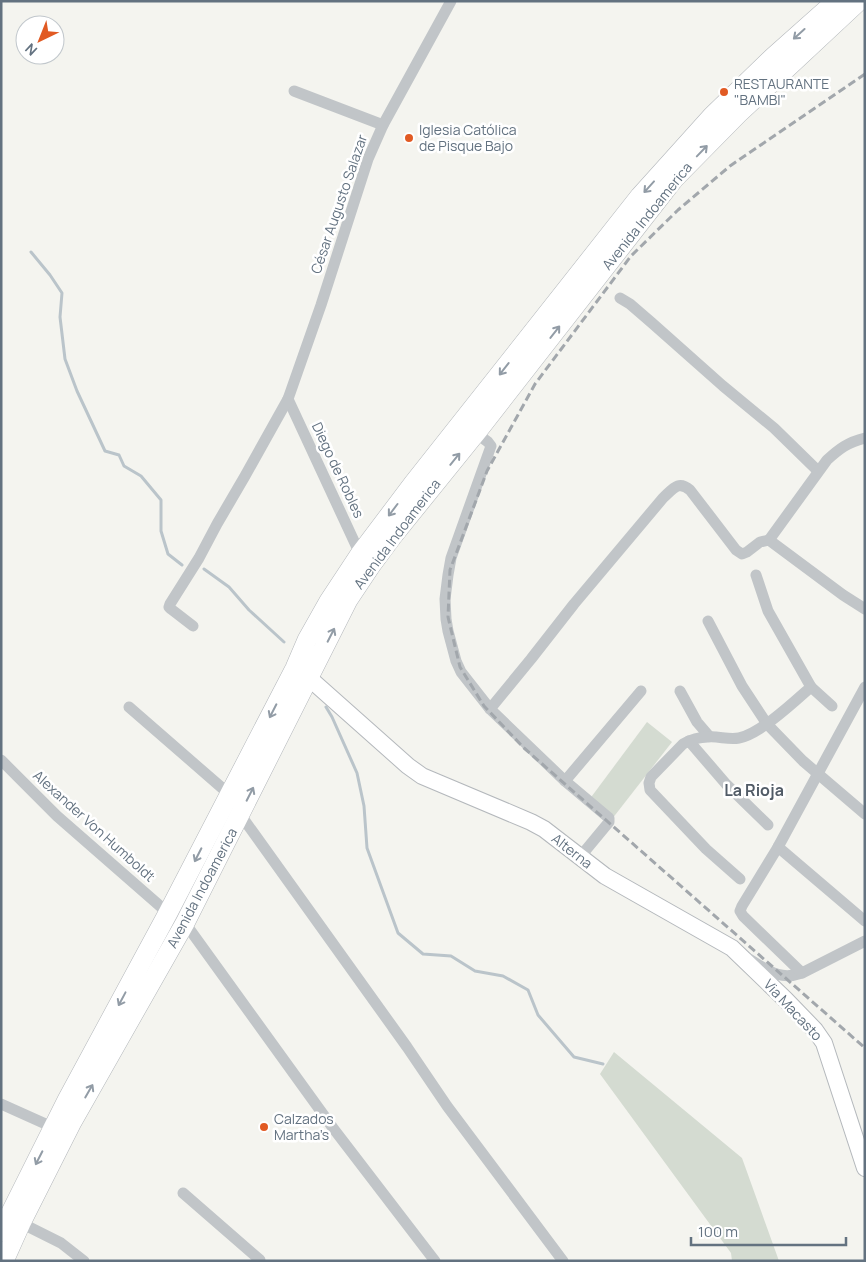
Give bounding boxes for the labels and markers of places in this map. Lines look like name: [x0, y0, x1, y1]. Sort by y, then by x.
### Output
place label: RESTAURANTE "BAMBI": [734, 74, 829, 109]
marker: RESTAURANTE "BAMBI": [718, 86, 730, 98]
place label: Iglesia Católica de Pisque Bajo: [419, 120, 517, 155]
marker: Iglesia Católica de Pisque Bajo: [403, 132, 415, 144]
place label: Calzados Martha’s: [274, 1109, 334, 1144]
marker: Calzados Martha’s: [258, 1121, 270, 1133]

